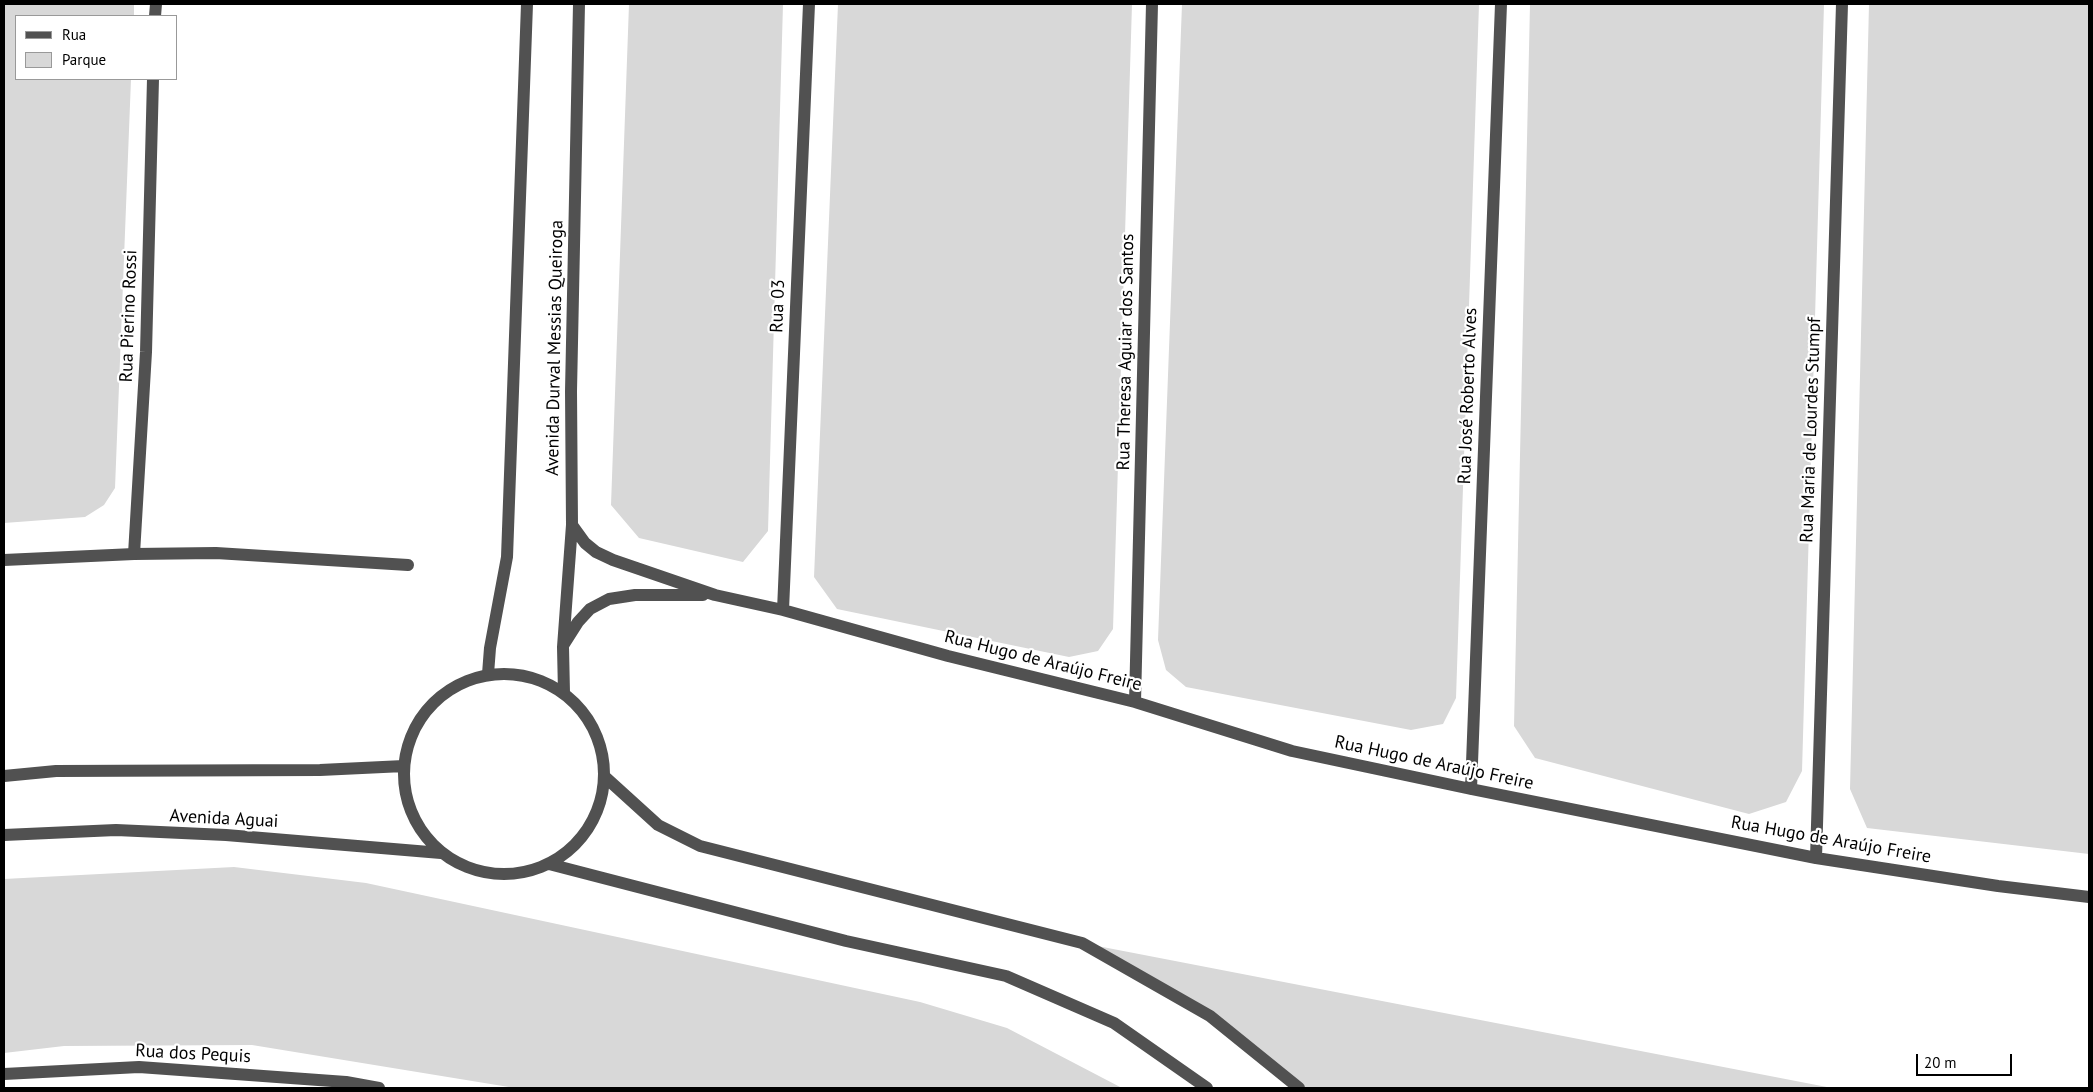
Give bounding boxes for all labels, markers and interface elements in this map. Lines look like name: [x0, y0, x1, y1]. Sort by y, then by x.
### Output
legend: [15, 15, 178, 80]
text: Rua: [62, 25, 86, 44]
text: Parque: [62, 50, 106, 69]
street label: Avenida Durval Messias Queiroga: [542, 220, 568, 476]
street label: Rua Theresa Aguiar dos Santos: [1113, 233, 1139, 471]
street label: Rua Pierino Rossi: [116, 249, 142, 383]
street label: Rua 03: [766, 279, 790, 333]
street label: Rua José Roberto Alves: [1454, 307, 1482, 485]
street label: Rua Maria de Lourdes Stumpf: [1796, 317, 1826, 543]
street label: Rua Hugo de Araújo Freire: [942, 626, 1144, 696]
street label: Rua Hugo de Araújo Freire: [1333, 731, 1535, 795]
street label: Avenida Aguai: [169, 805, 279, 833]
street label: Rua Hugo de Araújo Freire: [1729, 812, 1933, 868]
street label: Rua dos Pequis: [135, 1040, 251, 1068]
scale bar: [1918, 1044, 2014, 1076]
text: 20 m: [1924, 1053, 1957, 1072]

